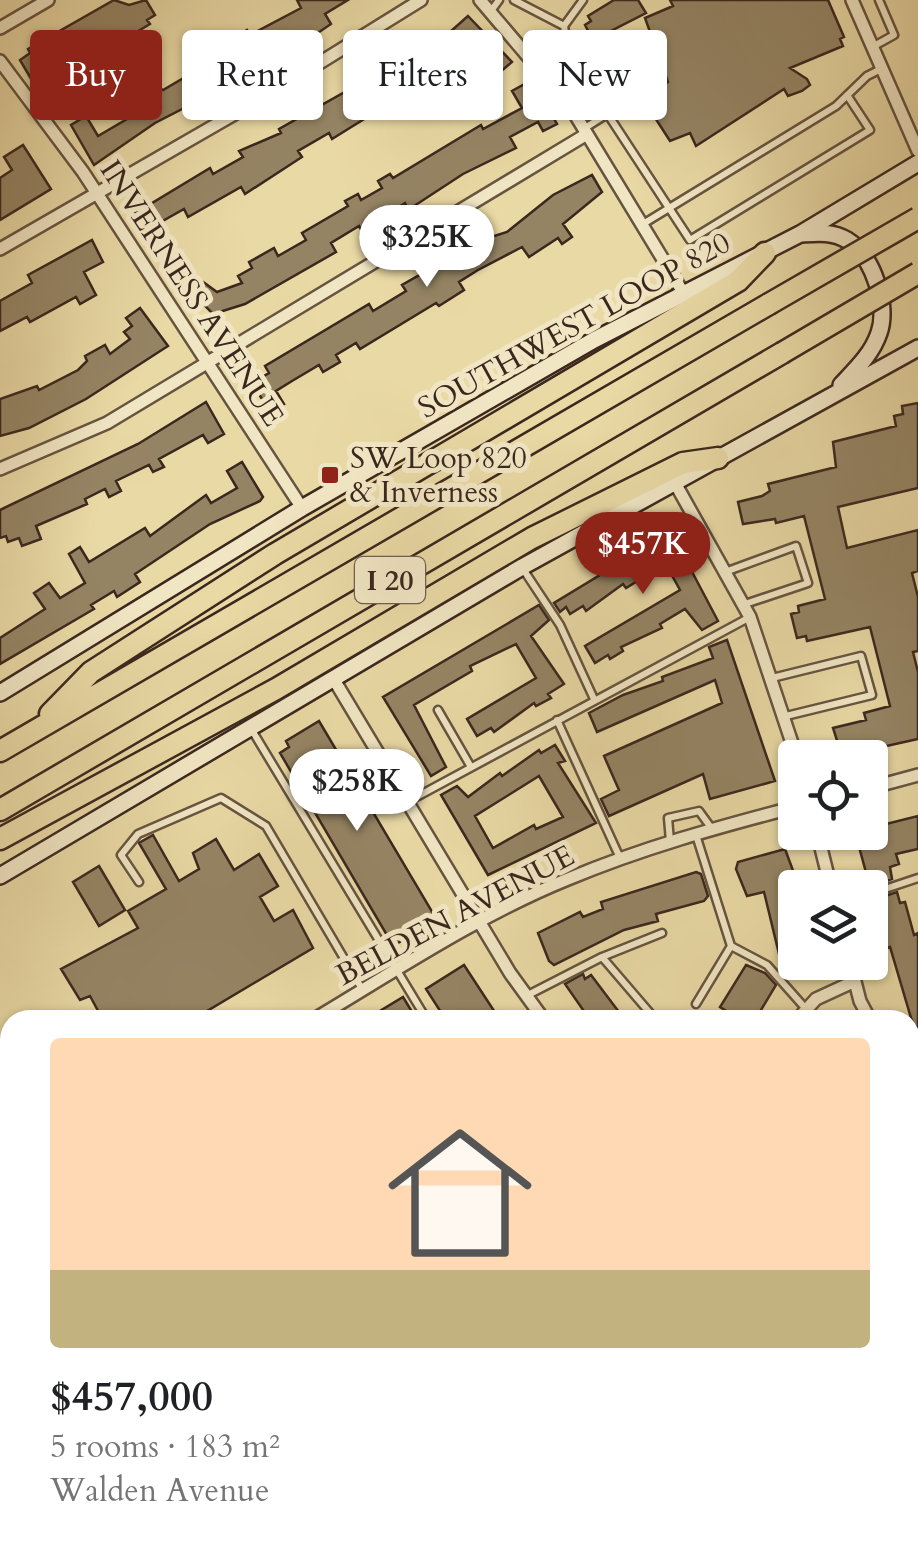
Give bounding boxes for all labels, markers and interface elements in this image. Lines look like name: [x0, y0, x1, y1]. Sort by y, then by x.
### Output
chip: Buy: [30, 30, 162, 120]
chip: Rent: [182, 30, 323, 120]
chip: Filters: [343, 30, 503, 120]
chip: New: [523, 30, 667, 120]
street label: INVERNESS AVENUE: [90, 152, 293, 434]
pin: $325K: [357, 205, 497, 290]
text: $325K: [381, 215, 473, 259]
street label: SOUTHWEST LOOP 820: [411, 222, 738, 428]
place label: SW Loop 820 & Inverness: [350, 438, 527, 513]
marker: SW Loop 820 & Inverness: [319, 464, 341, 486]
pin: $457K: [573, 512, 713, 597]
text: $457K: [597, 522, 689, 566]
road number: I 20: [355, 557, 425, 603]
map controls: [778, 740, 888, 980]
button: locate: [778, 740, 888, 850]
pin: $258K: [287, 749, 427, 834]
text: $258K: [311, 759, 403, 803]
street label: BELDEN AVENUE: [329, 835, 581, 996]
button: layers: [778, 870, 888, 980]
icon: home: [370, 1103, 550, 1283]
text: $457,000: [50, 1368, 213, 1425]
text: 5 rooms · 183 m²: [50, 1425, 280, 1469]
text: Walden Avenue: [50, 1469, 269, 1513]

